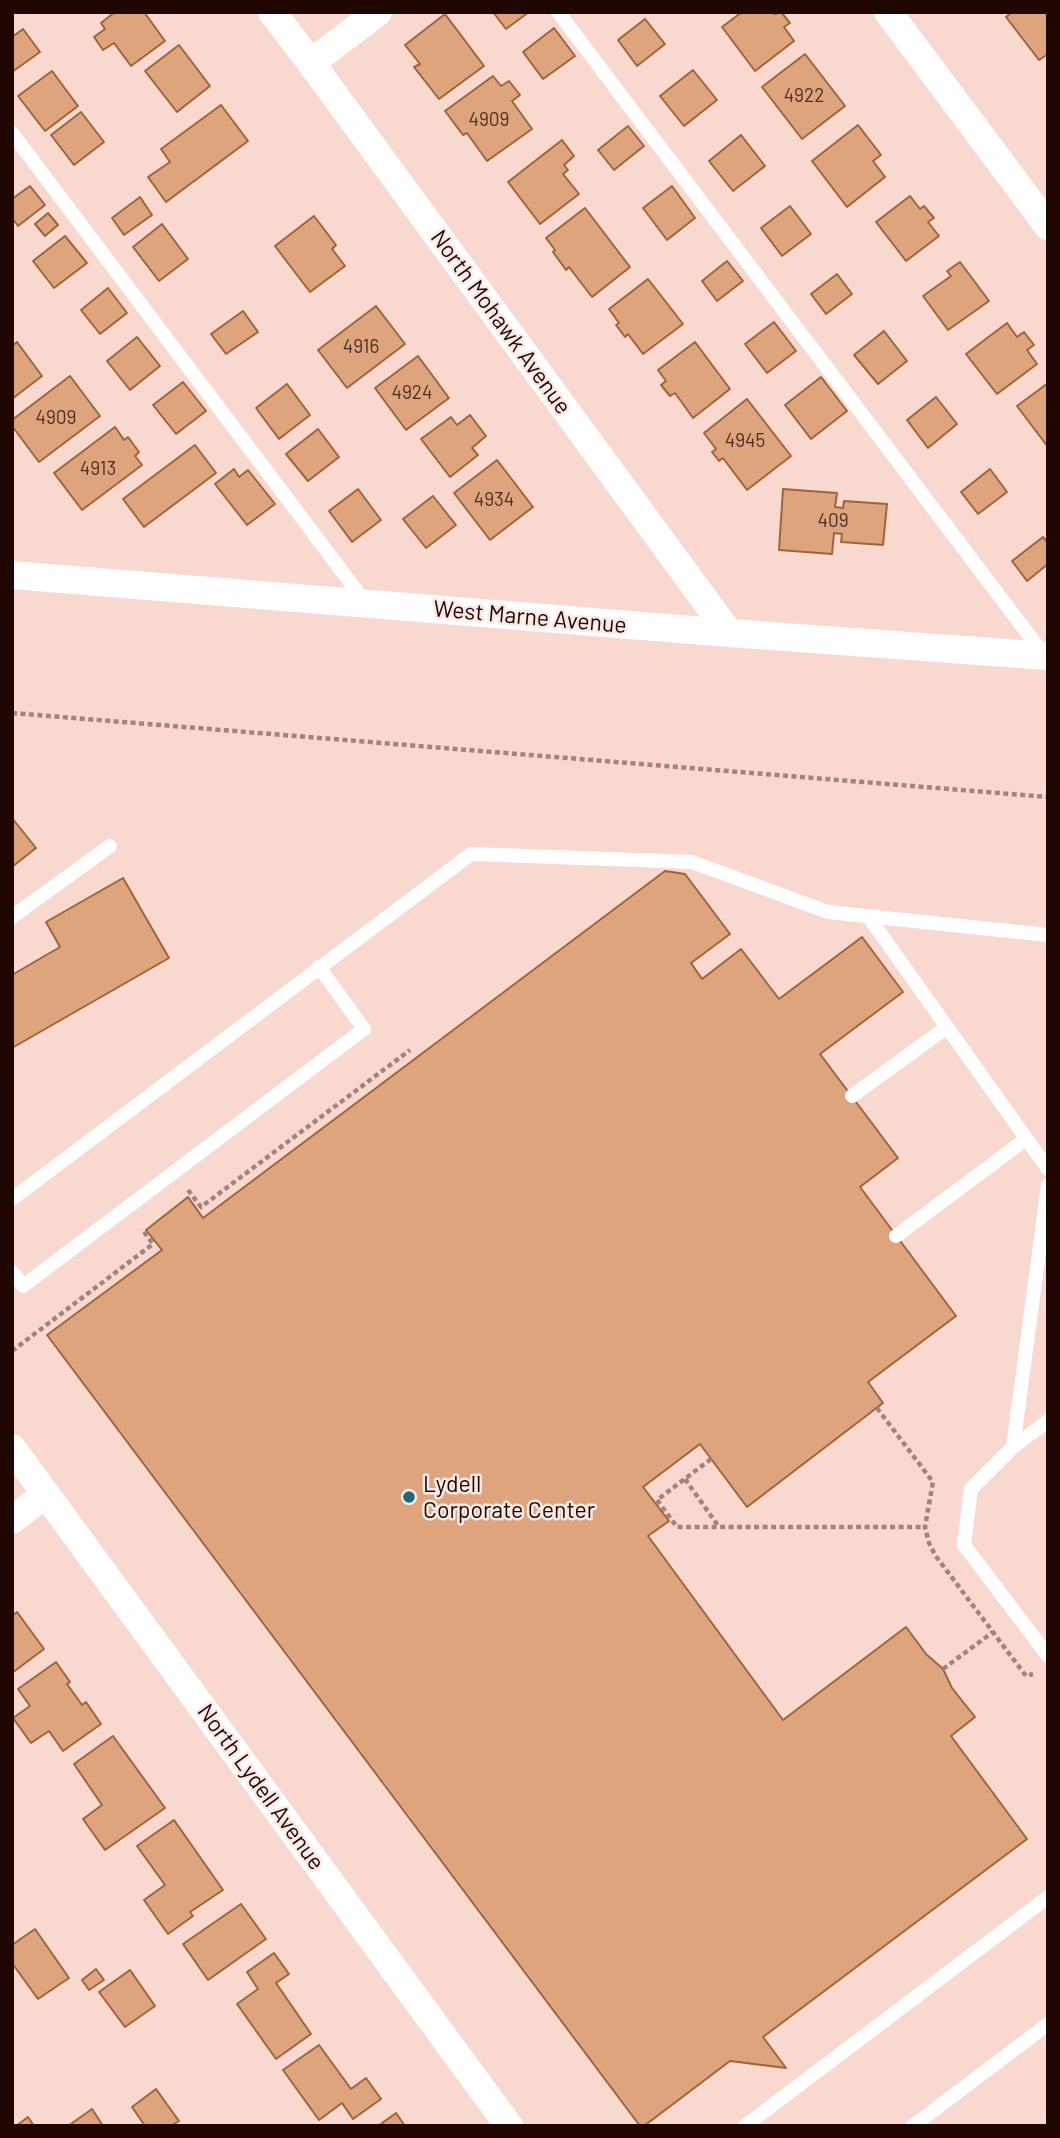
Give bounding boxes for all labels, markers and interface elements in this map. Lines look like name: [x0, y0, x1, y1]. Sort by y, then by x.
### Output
house number: 4922: [784, 85, 824, 107]
house number: 4909: [468, 109, 510, 131]
street label: North Mohawk Avenue: [425, 225, 577, 419]
house number: 4916: [343, 336, 379, 358]
house number: 4924: [391, 382, 433, 404]
house number: 4909: [35, 407, 77, 429]
house number: 4945: [725, 430, 765, 452]
house number: 4913: [80, 458, 116, 480]
house number: 4934: [474, 489, 514, 511]
house number: 409: [817, 510, 849, 532]
street label: West Marne Avenue: [432, 595, 628, 639]
place label: Lydell Corporate Center: [423, 1470, 595, 1524]
marker: Lydell Corporate Center: [401, 1489, 417, 1505]
street label: North Lydell Avenue: [192, 1699, 330, 1875]

